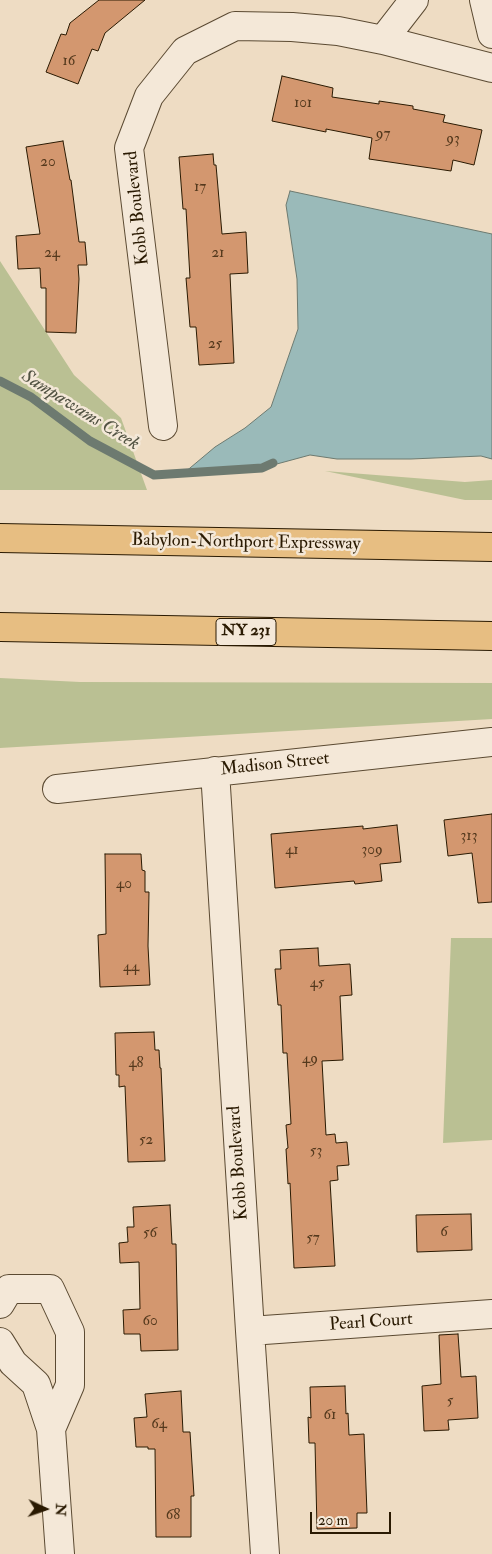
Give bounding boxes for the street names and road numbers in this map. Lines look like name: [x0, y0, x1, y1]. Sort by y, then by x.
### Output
street label: Kobb Boulevard: [121, 150, 155, 266]
street label: Babylon-Northport Expressway: [131, 530, 361, 556]
road number: NY 231: [216, 618, 276, 646]
street label: Madison Street: [219, 749, 331, 781]
street label: Kobb Boulevard: [224, 1105, 254, 1221]
street label: Pearl Court: [328, 1309, 414, 1337]

